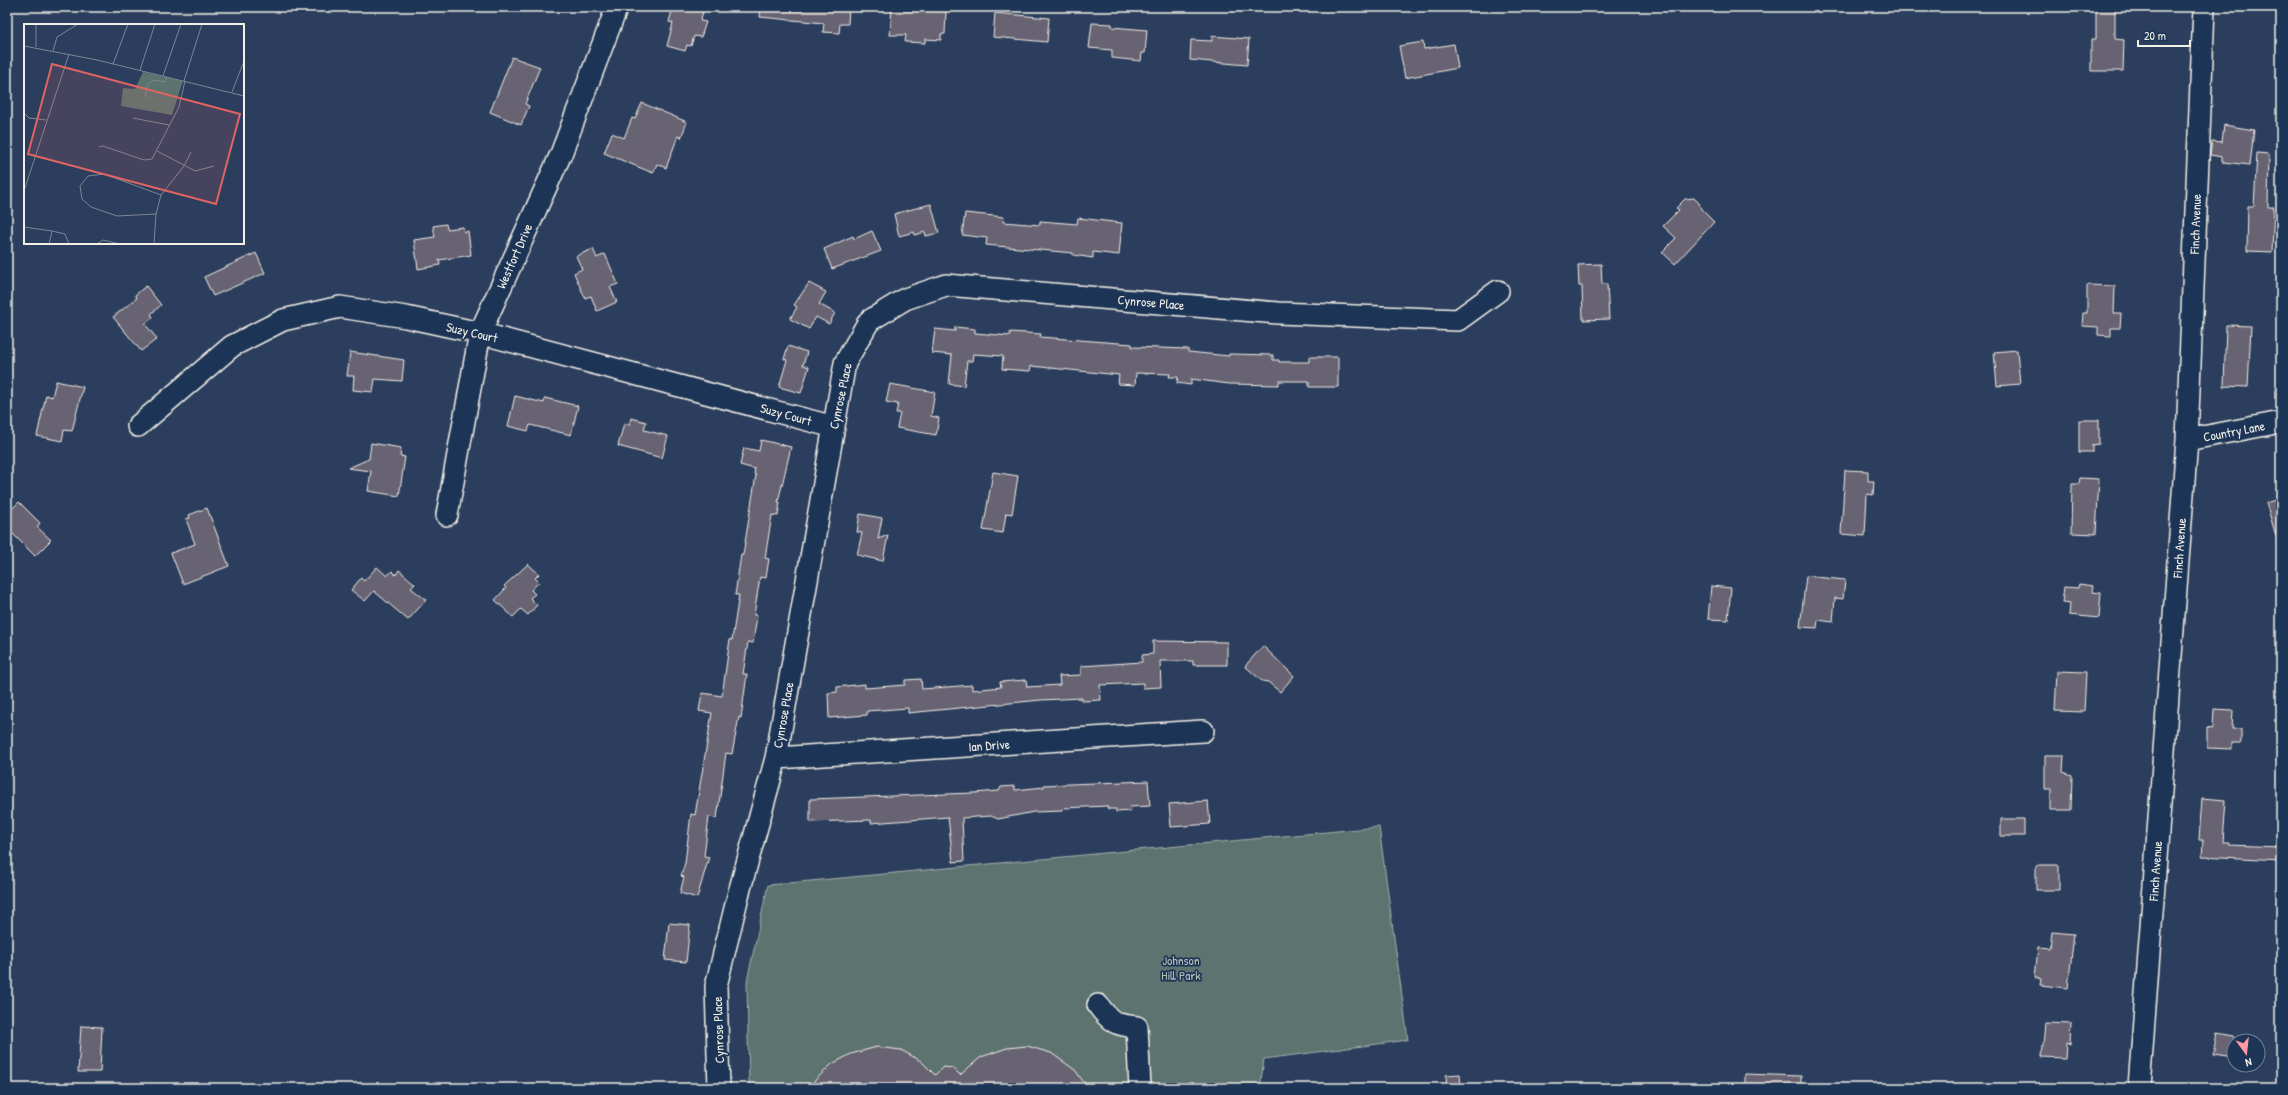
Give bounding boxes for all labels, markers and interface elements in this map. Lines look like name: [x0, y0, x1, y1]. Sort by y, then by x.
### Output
scale bar: [2138, 22, 2190, 48]
inset map: [24, 24, 244, 244]
text: 20 m: [2144, 27, 2166, 44]
street label: Finch Avenue: [2185, 194, 2205, 255]
street label: Westfort Drive: [492, 221, 536, 291]
street label: Cynrose Place: [1117, 290, 1185, 314]
street label: Suzy Court: [445, 317, 500, 347]
street label: Cynrose Place: [824, 361, 856, 431]
street label: Suzy Court: [758, 399, 814, 430]
street label: Country Lane: [2202, 416, 2266, 446]
street label: Finch Avenue: [2168, 517, 2190, 580]
street label: Cynrose Place: [768, 680, 798, 750]
street label: Ian Drive: [968, 735, 1010, 755]
street label: Finch Avenue: [2144, 840, 2166, 903]
park label: Johnson Hill Park: [1161, 951, 1201, 984]
street label: Cynrose Place: [708, 996, 728, 1064]
north arrow: [2226, 1033, 2266, 1073]
text: N: [2244, 1055, 2253, 1070]

